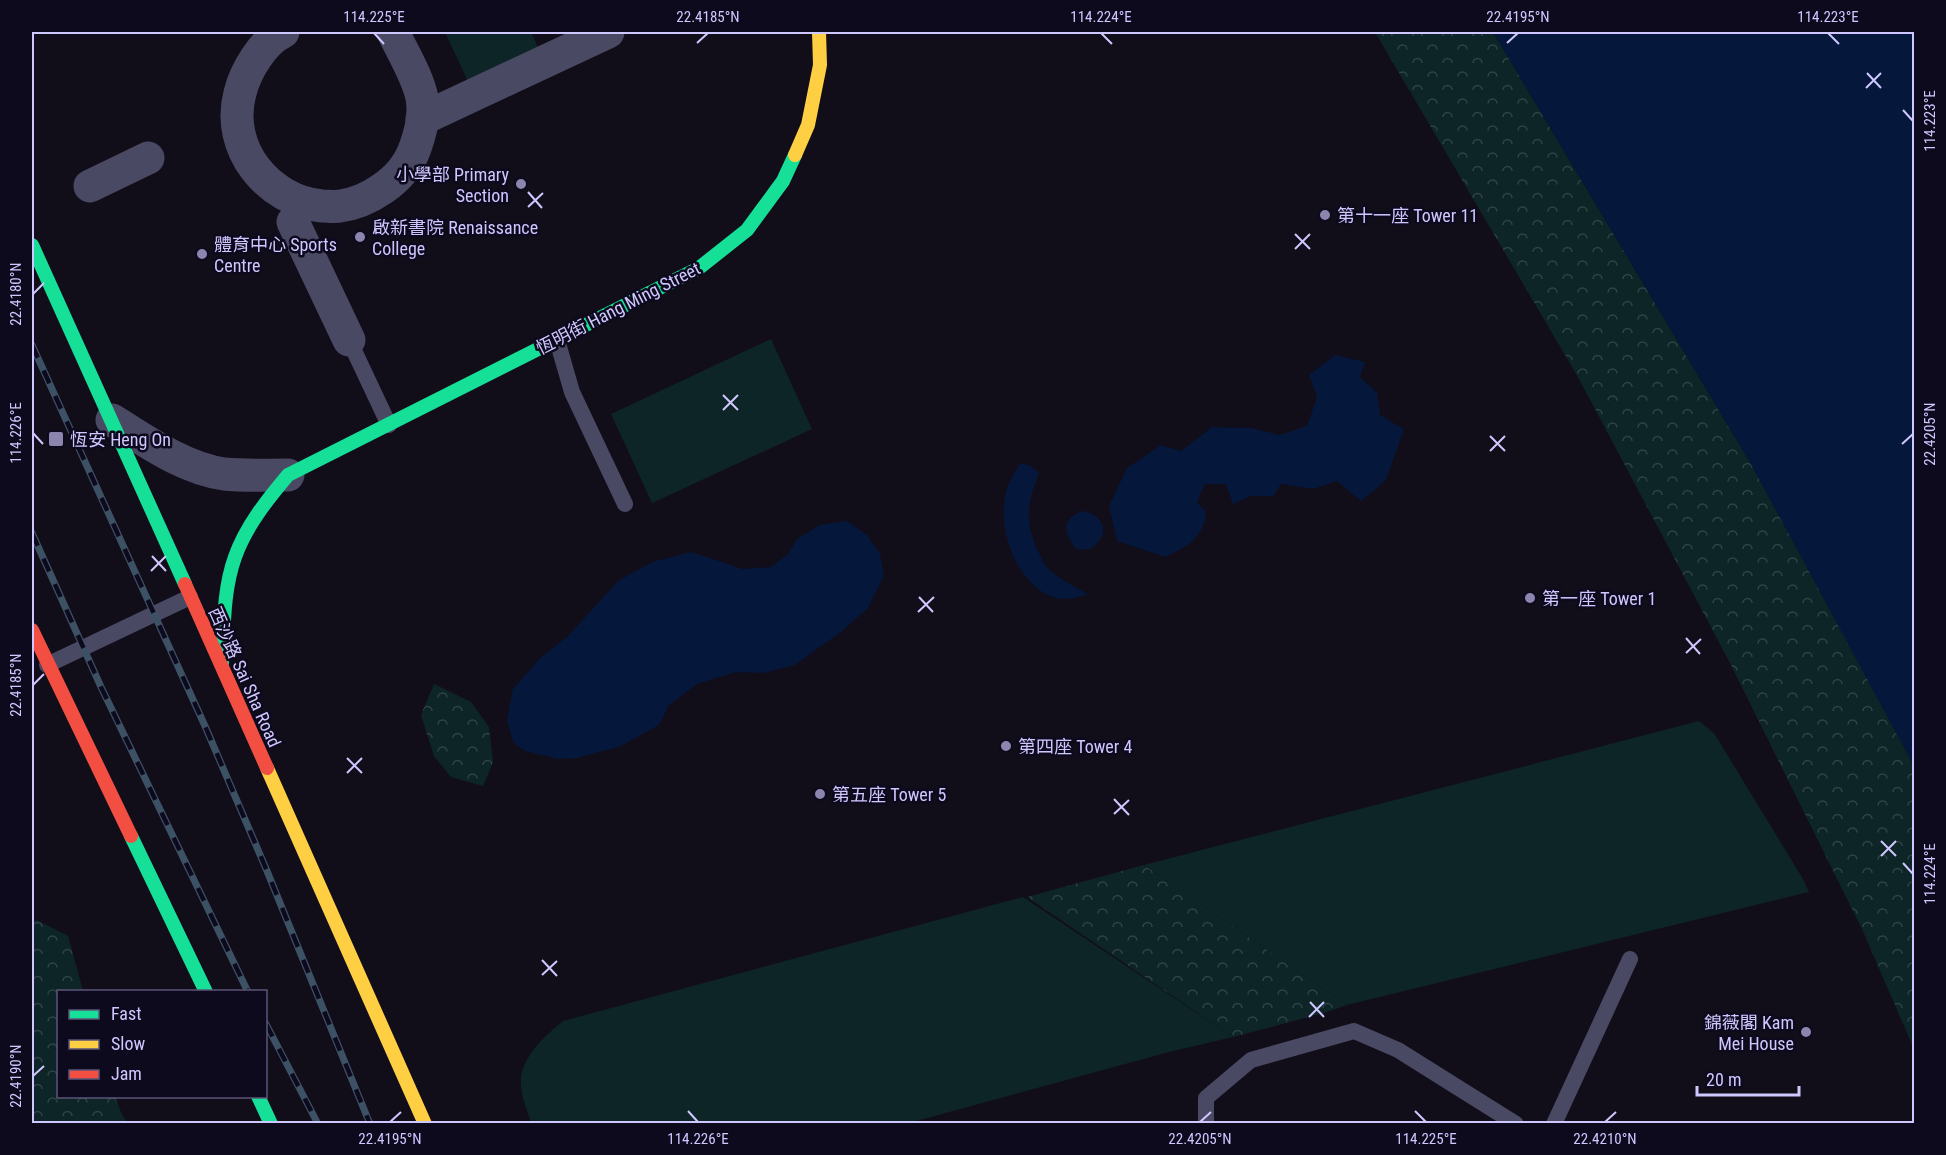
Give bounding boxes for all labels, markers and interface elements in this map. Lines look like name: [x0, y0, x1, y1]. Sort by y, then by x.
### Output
text: 114.225°E: [343, 8, 405, 26]
text: 22.4185°N: [676, 8, 740, 26]
text: 114.224°E: [1070, 8, 1132, 26]
text: 22.4195°N: [1486, 8, 1550, 26]
text: 114.223°E: [1797, 8, 1859, 26]
text: 114.223°E: [1921, 90, 1939, 152]
place label: 小學部 Primary Section: [396, 164, 509, 206]
marker: 小學部 Primary Section: [514, 177, 528, 191]
place label: 第十一座 Tower 11: [1337, 205, 1478, 226]
marker: 第十一座 Tower 11: [1318, 208, 1332, 222]
place label: 啟新書院 Renaissance College: [372, 217, 538, 259]
marker: 啟新書院 Renaissance College: [353, 230, 367, 244]
place label: 體育中心 Sports Centre: [214, 234, 337, 276]
marker: 體育中心 Sports Centre: [195, 247, 209, 261]
street label: 恆明街 Hang Ming Street: [532, 257, 704, 359]
text: 22.4180°N: [7, 262, 25, 326]
text: 114.226°E: [7, 402, 25, 464]
text: 22.4205°N: [1921, 402, 1939, 466]
place label: 恆安 Heng On: [70, 429, 171, 450]
marker: 恆安 Heng On: [47, 430, 65, 448]
place label: 第一座 Tower 1: [1542, 588, 1656, 609]
marker: 第一座 Tower 1: [1523, 591, 1537, 605]
street label: 西沙路 Sai Sha Road: [205, 604, 285, 750]
text: 22.4185°N: [7, 653, 25, 717]
place label: 第四座 Tower 4: [1018, 736, 1132, 757]
marker: 第四座 Tower 4: [999, 739, 1013, 753]
place label: 第五座 Tower 5: [832, 784, 946, 805]
marker: 第五座 Tower 5: [813, 787, 827, 801]
text: 114.224°E: [1921, 843, 1939, 905]
legend: [57, 990, 267, 1098]
text: Fast: [111, 1003, 142, 1024]
place label: 錦薇閣 Kam Mei House: [1704, 1012, 1794, 1054]
marker: 錦薇閣 Kam Mei House: [1799, 1025, 1813, 1039]
text: Slow: [111, 1033, 146, 1054]
text: 22.4190°N: [7, 1044, 25, 1108]
scale bar: [1697, 1059, 1799, 1097]
text: Jam: [111, 1063, 142, 1084]
text: 20 m: [1706, 1069, 1741, 1090]
text: 22.4195°N: [358, 1130, 422, 1148]
text: 114.226°E: [667, 1130, 729, 1148]
text: 22.4205°N: [1168, 1130, 1232, 1148]
text: 114.225°E: [1395, 1130, 1457, 1148]
text: 22.4210°N: [1573, 1130, 1637, 1148]

